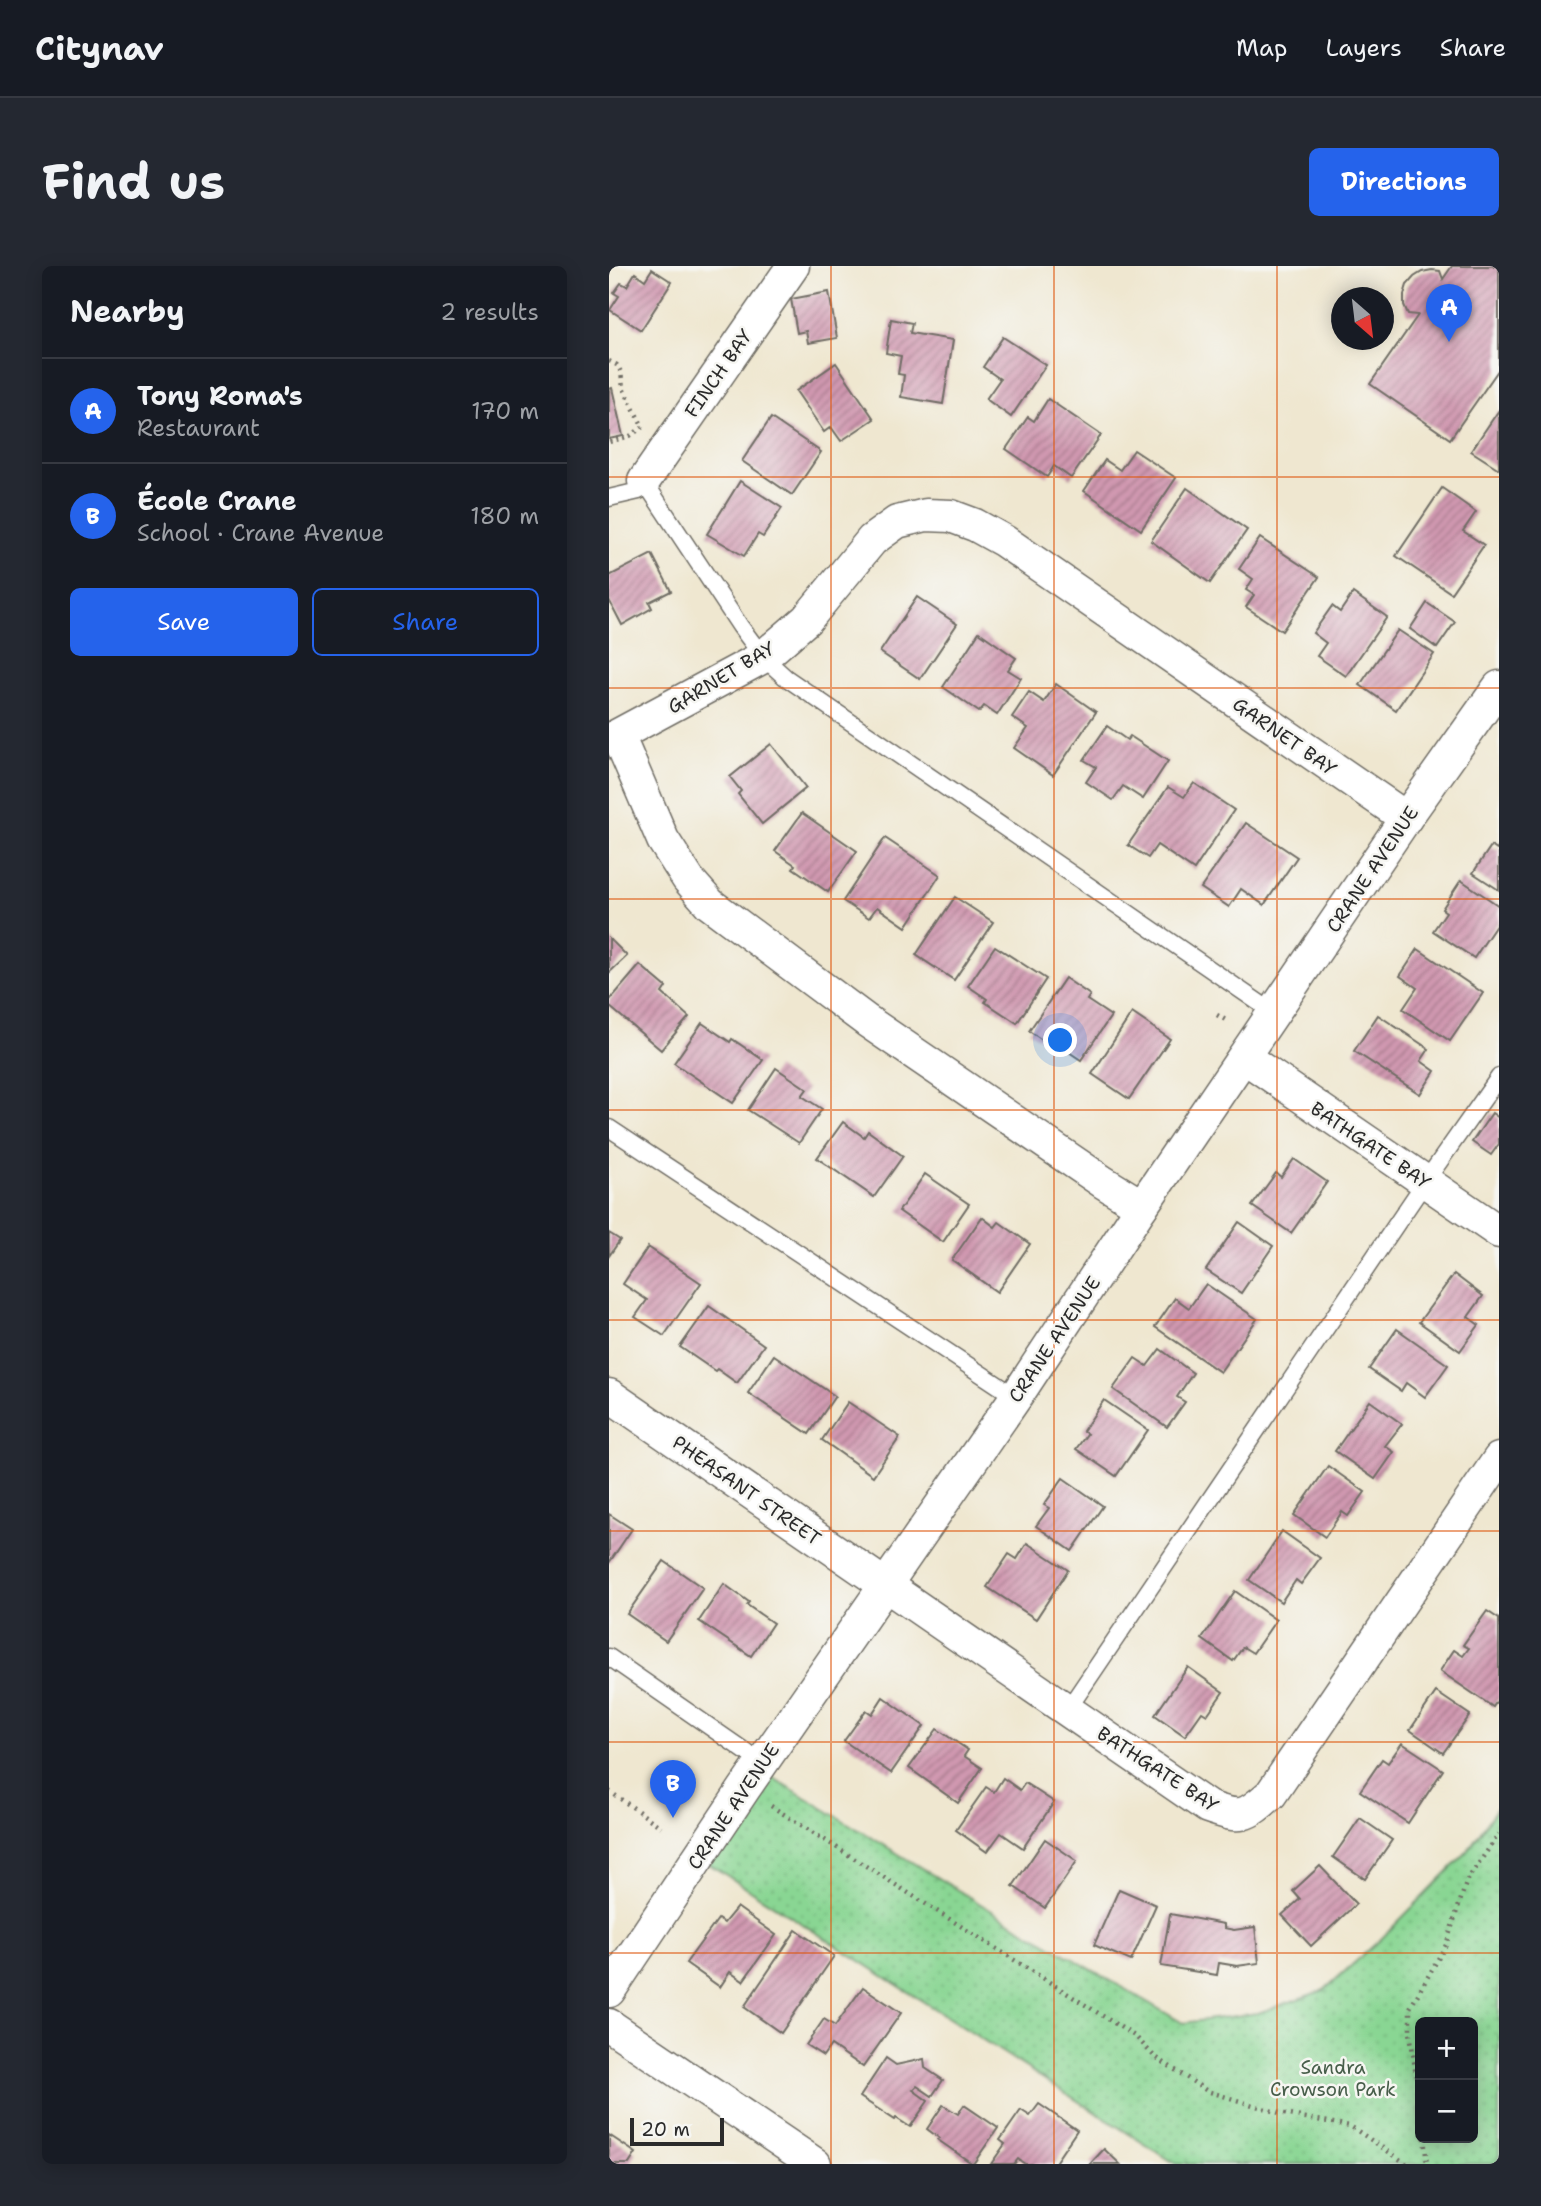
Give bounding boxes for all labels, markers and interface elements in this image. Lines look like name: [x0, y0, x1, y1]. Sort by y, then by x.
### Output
text: Citynav: [35, 26, 164, 71]
text: Map: [1236, 32, 1287, 64]
text: Layers: [1325, 32, 1402, 64]
text: Share: [1440, 32, 1506, 64]
button: Directions: [1309, 148, 1499, 216]
text: Find us: [42, 149, 225, 215]
pin: A: [1426, 284, 1472, 342]
north arrow: [1331, 287, 1394, 350]
text: Nearby: [70, 291, 185, 332]
text: 2 results: [440, 297, 539, 327]
street label: FINCH BAY: [679, 324, 758, 422]
text: Tony Roma's: [137, 378, 303, 413]
text: A: [84, 396, 102, 426]
text: 170 m: [471, 396, 539, 426]
text: Restaurant: [137, 413, 260, 443]
text: École Crane: [137, 483, 297, 518]
text: B: [86, 501, 100, 531]
text: 180 m: [470, 501, 539, 531]
text: School · Crane Avenue: [137, 518, 384, 548]
button: Save: [70, 588, 298, 656]
button: Share: [312, 588, 539, 656]
street label: GARNET BAY: [663, 635, 780, 719]
street label: GARNET BAY: [1228, 691, 1342, 782]
street label: CRANE AVENUE: [1321, 801, 1424, 937]
your location: [1043, 1023, 1077, 1057]
street label: BATHGATE BAY: [1306, 1096, 1436, 1195]
street label: CRANE AVENUE: [1003, 1271, 1106, 1407]
street label: PHEASANT STREET: [668, 1430, 826, 1551]
street label: BATHGATE BAY: [1092, 1721, 1224, 1818]
street label: CRANE AVENUE: [682, 1738, 785, 1874]
pin: B: [650, 1760, 696, 1818]
map controls: [1415, 2017, 1478, 2143]
button: +: [1415, 2017, 1478, 2080]
park label: Sandra Crowson Park: [1270, 2055, 1396, 2102]
button: −: [1415, 2080, 1478, 2143]
scale bar: [630, 2115, 725, 2147]
text: 20 m: [641, 2117, 690, 2142]

